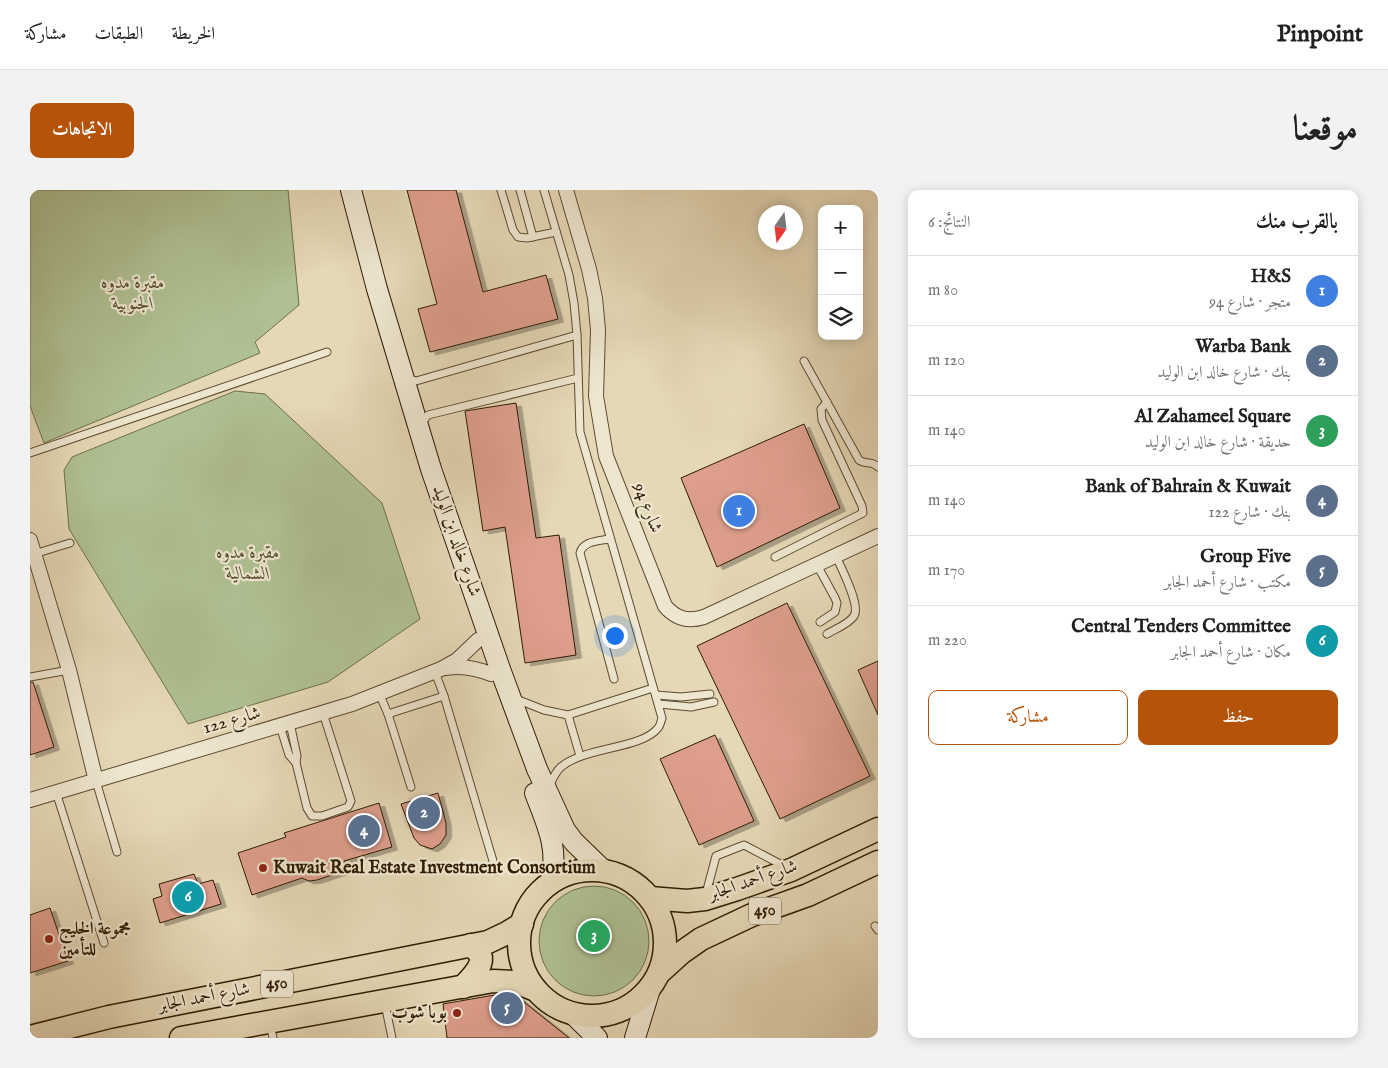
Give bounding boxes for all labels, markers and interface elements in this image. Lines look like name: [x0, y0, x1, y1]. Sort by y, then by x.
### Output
text: Pinpoint: [1277, 19, 1363, 50]
text: مشاركة: [25, 23, 66, 46]
text: الطبقات: [94, 23, 143, 46]
text: الخريطة: [171, 23, 215, 46]
button: الاتجاهات: [30, 103, 134, 158]
text: موقعنا: [1293, 107, 1358, 152]
north arrow: [758, 205, 803, 250]
map controls: [818, 205, 863, 340]
button: +: [818, 205, 863, 250]
text: بالقرب منك: [1256, 209, 1338, 236]
text: النتائج: 6: [928, 213, 971, 233]
button: −: [818, 250, 863, 295]
text: H&S: [1251, 265, 1291, 289]
park label: مقبرة مدوه الجنوبية: [101, 272, 165, 316]
text: 80 m: [928, 281, 958, 301]
text: 1: [1319, 281, 1325, 301]
text: متجر · شارع 94: [1209, 293, 1291, 313]
button: layers: [818, 295, 863, 340]
text: Warba Bank: [1195, 335, 1291, 359]
text: 120 m: [928, 351, 965, 371]
text: 2: [1318, 351, 1326, 371]
text: بنك · شارع خالد ابن الوليد: [1158, 363, 1291, 383]
text: Al Zahameel Square: [1135, 405, 1291, 429]
text: 140 m: [928, 421, 966, 441]
text: 3: [1319, 421, 1325, 441]
text: حديقة · شارع خالد ابن الوليد: [1145, 433, 1291, 453]
text: Bank of Bahrain & Kuwait: [1085, 475, 1291, 499]
street label: شارع 94: [625, 479, 667, 537]
street label: شارع خالد ابن الوليد: [424, 482, 486, 600]
text: 140 m: [928, 491, 966, 511]
text: 4: [1318, 491, 1326, 511]
pin: 1: [723, 492, 755, 530]
text: بنك · شارع 122: [1208, 503, 1291, 523]
park label: مقبرة مدوه الشمالية: [216, 542, 280, 586]
text: Group Five: [1200, 545, 1291, 569]
text: 170 m: [928, 561, 965, 581]
text: 5: [1319, 561, 1325, 581]
text: مكتب · شارع أحمد الجابر: [1164, 573, 1291, 593]
text: Central Tenders Committee: [1071, 615, 1291, 639]
your location: [602, 623, 628, 649]
text: 220 m: [928, 631, 967, 651]
text: 6: [1319, 631, 1325, 651]
text: مكان · شارع أحمد الجابر: [1171, 643, 1291, 663]
button: مشاركة: [928, 690, 1128, 745]
button: حفظ: [1138, 690, 1338, 745]
street label: شارع 122: [201, 702, 264, 742]
pin: 2: [408, 794, 440, 832]
pin: 4: [348, 812, 380, 850]
street label: شارع أحمد الجابر: [702, 852, 801, 910]
place label: Kuwait Real Estate Investment Consortium: [273, 857, 596, 880]
marker: Kuwait Real Estate Investment Consortium: [257, 862, 269, 874]
pin: 6: [172, 878, 204, 916]
road number: 450: [749, 898, 781, 924]
pin: 3: [578, 917, 610, 955]
place label: مجموعة الخليج للتأمين: [59, 918, 131, 962]
marker: مجموعة الخليج للتأمين: [43, 933, 55, 945]
road number: 450: [261, 971, 293, 998]
street label: شارع أحمد الجابر: [154, 975, 252, 1020]
pin: 5: [491, 989, 523, 1027]
place label: بوبا شوب: [391, 1002, 447, 1025]
marker: بوبا شوب: [451, 1007, 463, 1019]

